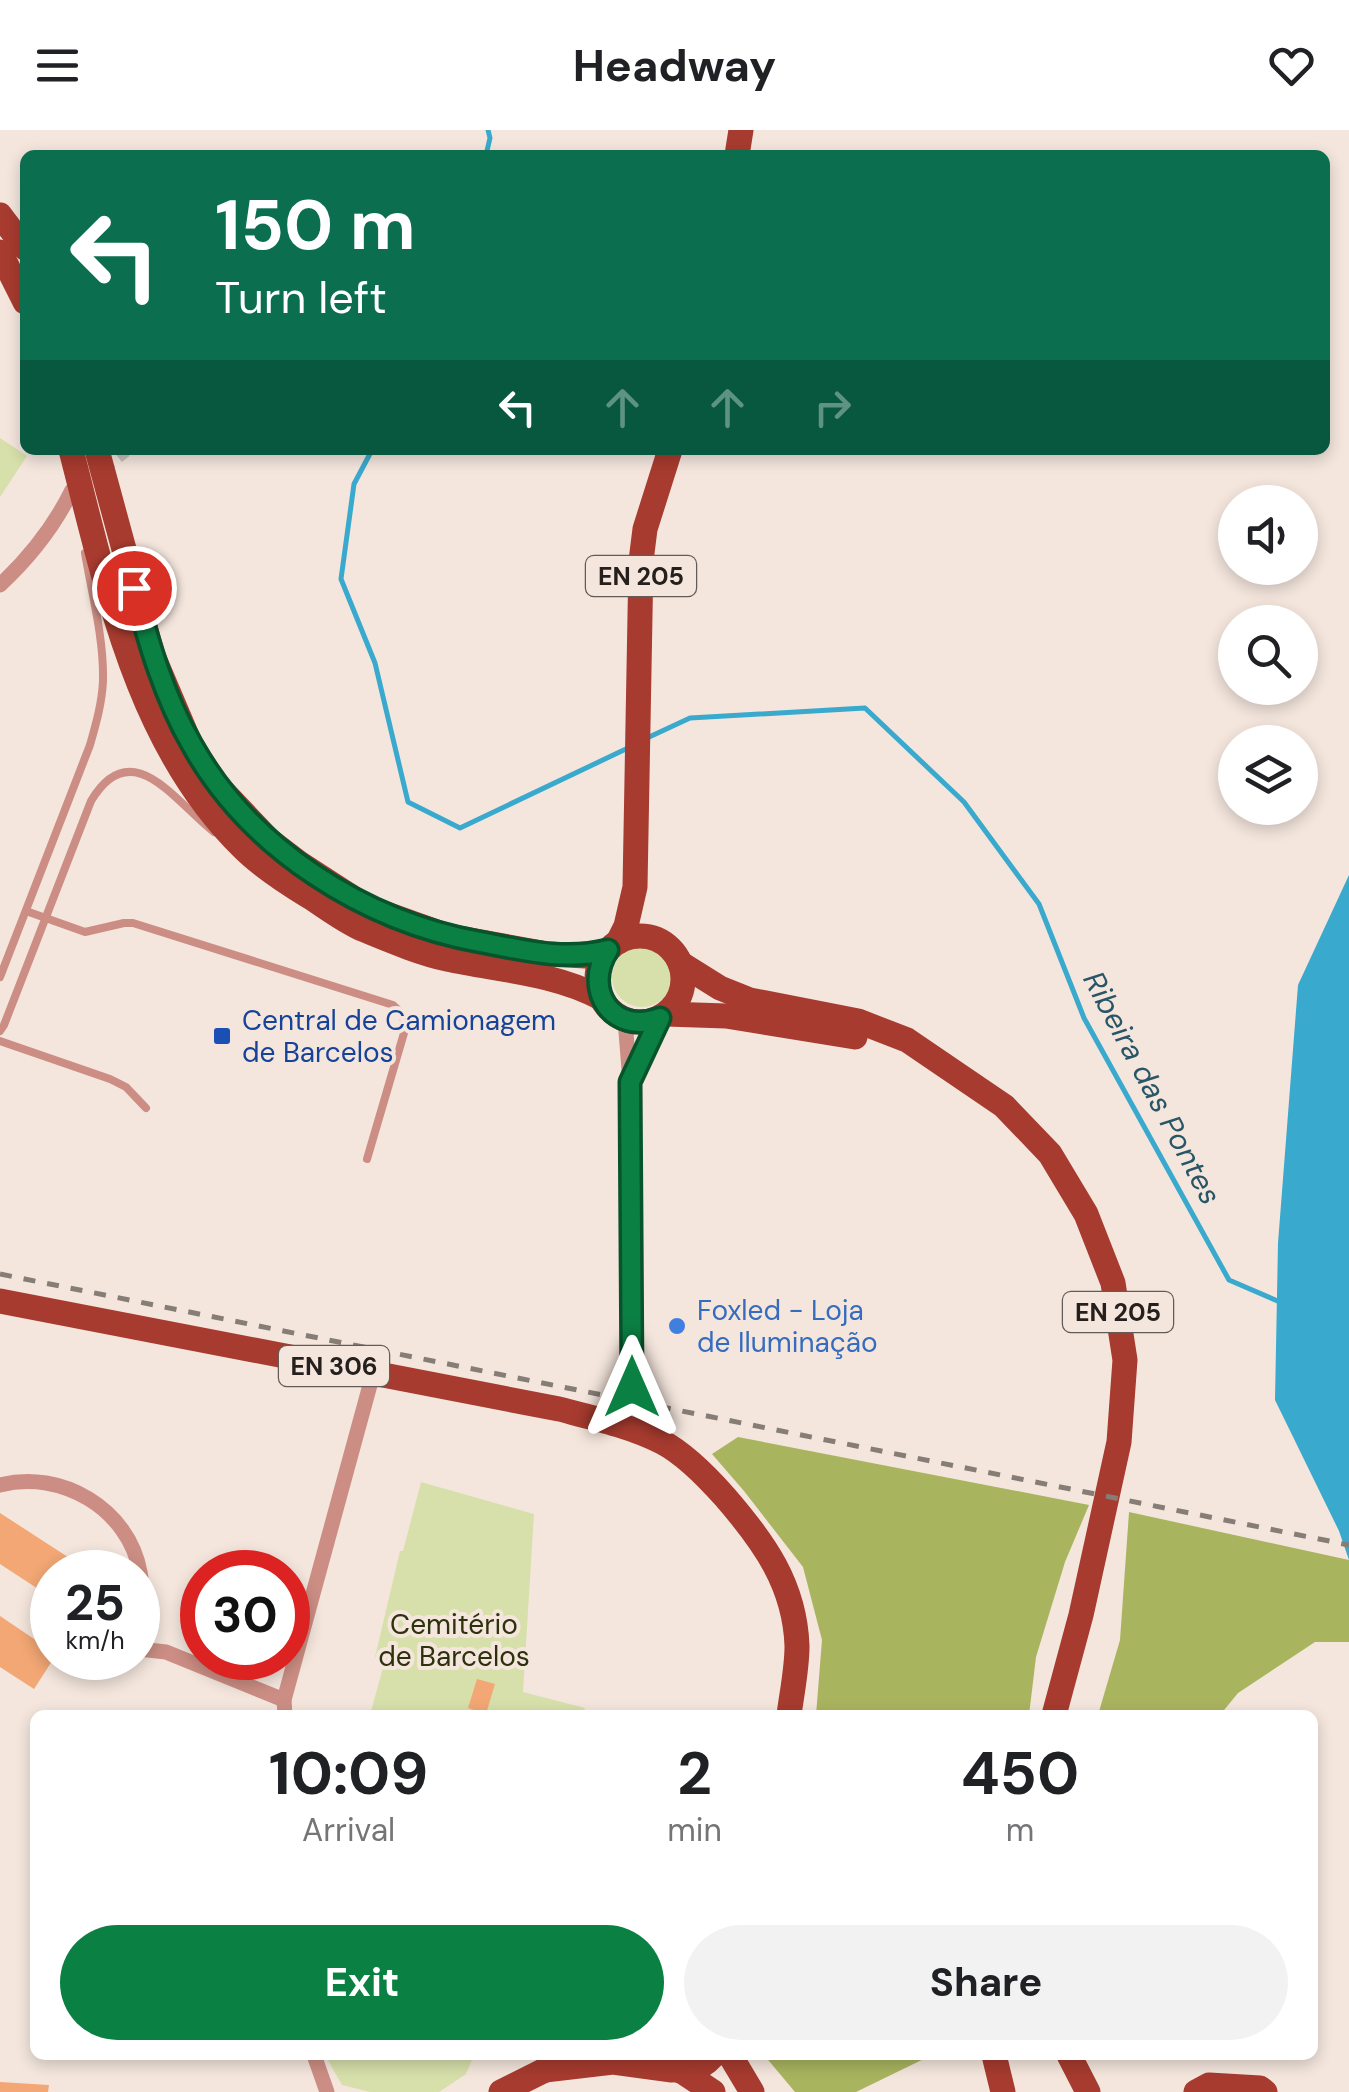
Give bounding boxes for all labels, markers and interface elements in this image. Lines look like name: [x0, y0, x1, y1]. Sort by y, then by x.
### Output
text: Headway: [573, 36, 776, 95]
icon: menu: [30, 38, 85, 93]
icon: heart: [1264, 38, 1319, 93]
text: 150 m: [215, 180, 416, 271]
icon: left: [50, 190, 180, 320]
text: Turn left: [215, 268, 387, 327]
icon: left: [490, 380, 545, 435]
icon: ahead: [595, 380, 650, 435]
icon: ahead: [700, 380, 755, 435]
icon: right: [805, 380, 860, 435]
map controls: [1218, 485, 1318, 825]
button: sound: [1218, 485, 1318, 585]
pin: [92, 546, 177, 631]
road number: EN 205: [586, 556, 696, 596]
icon: arrive: [107, 561, 162, 616]
button: search: [1218, 605, 1318, 705]
button: layers: [1218, 725, 1318, 825]
water label: Ribeira das Pontes: [1075, 965, 1230, 1211]
place label: Central de Camionagem de Barcelos: [242, 1002, 556, 1071]
marker: Central de Camionagem de Barcelos: [211, 1025, 233, 1047]
place label: Foxled - Loja de Iluminação: [697, 1292, 878, 1361]
road number: EN 205: [1063, 1292, 1173, 1332]
marker: Foxled - Loja de Iluminação: [666, 1315, 688, 1337]
position arrow: [580, 1335, 684, 1439]
road number: EN 306: [279, 1346, 389, 1386]
speed limit sign: 30: [180, 1550, 310, 1680]
text: 25: [65, 1570, 125, 1636]
park label: Cemitério de Barcelos: [378, 1606, 530, 1675]
text: km/h: [65, 1624, 125, 1657]
text: 10:09: [269, 1734, 428, 1813]
text: 2: [677, 1734, 712, 1813]
text: 450: [961, 1734, 1079, 1813]
text: Arrival: [302, 1809, 395, 1851]
text: min: [667, 1809, 722, 1851]
text: m: [1006, 1809, 1034, 1851]
button: Exit: [60, 1925, 664, 2040]
button: Share: [684, 1925, 1288, 2040]

